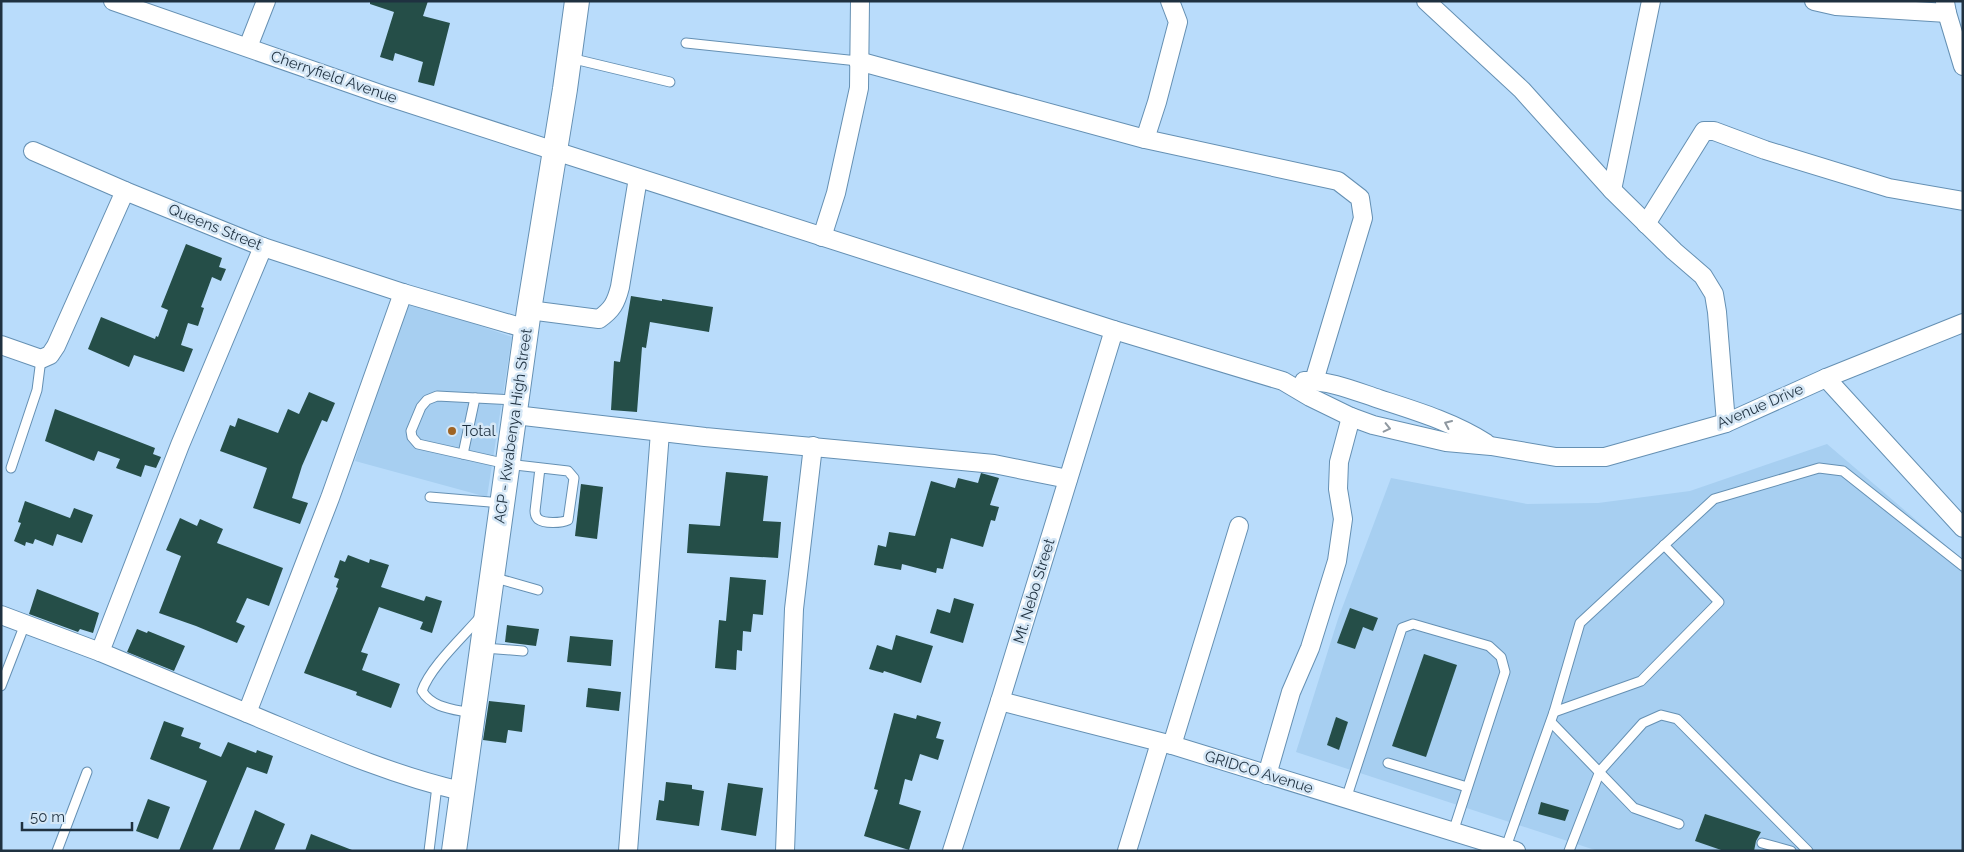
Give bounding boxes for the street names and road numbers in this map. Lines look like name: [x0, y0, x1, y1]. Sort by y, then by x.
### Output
street label: Cherryfield Avenue: [269, 47, 400, 107]
street label: Queens Street: [166, 200, 264, 254]
street label: ACP - Kwabenya High Street: [490, 327, 536, 525]
street label: Avenue Drive: [1714, 380, 1806, 432]
street label: Mt. Nebo Street: [1010, 536, 1058, 646]
street label: GRIDCO Avenue: [1203, 747, 1316, 797]

